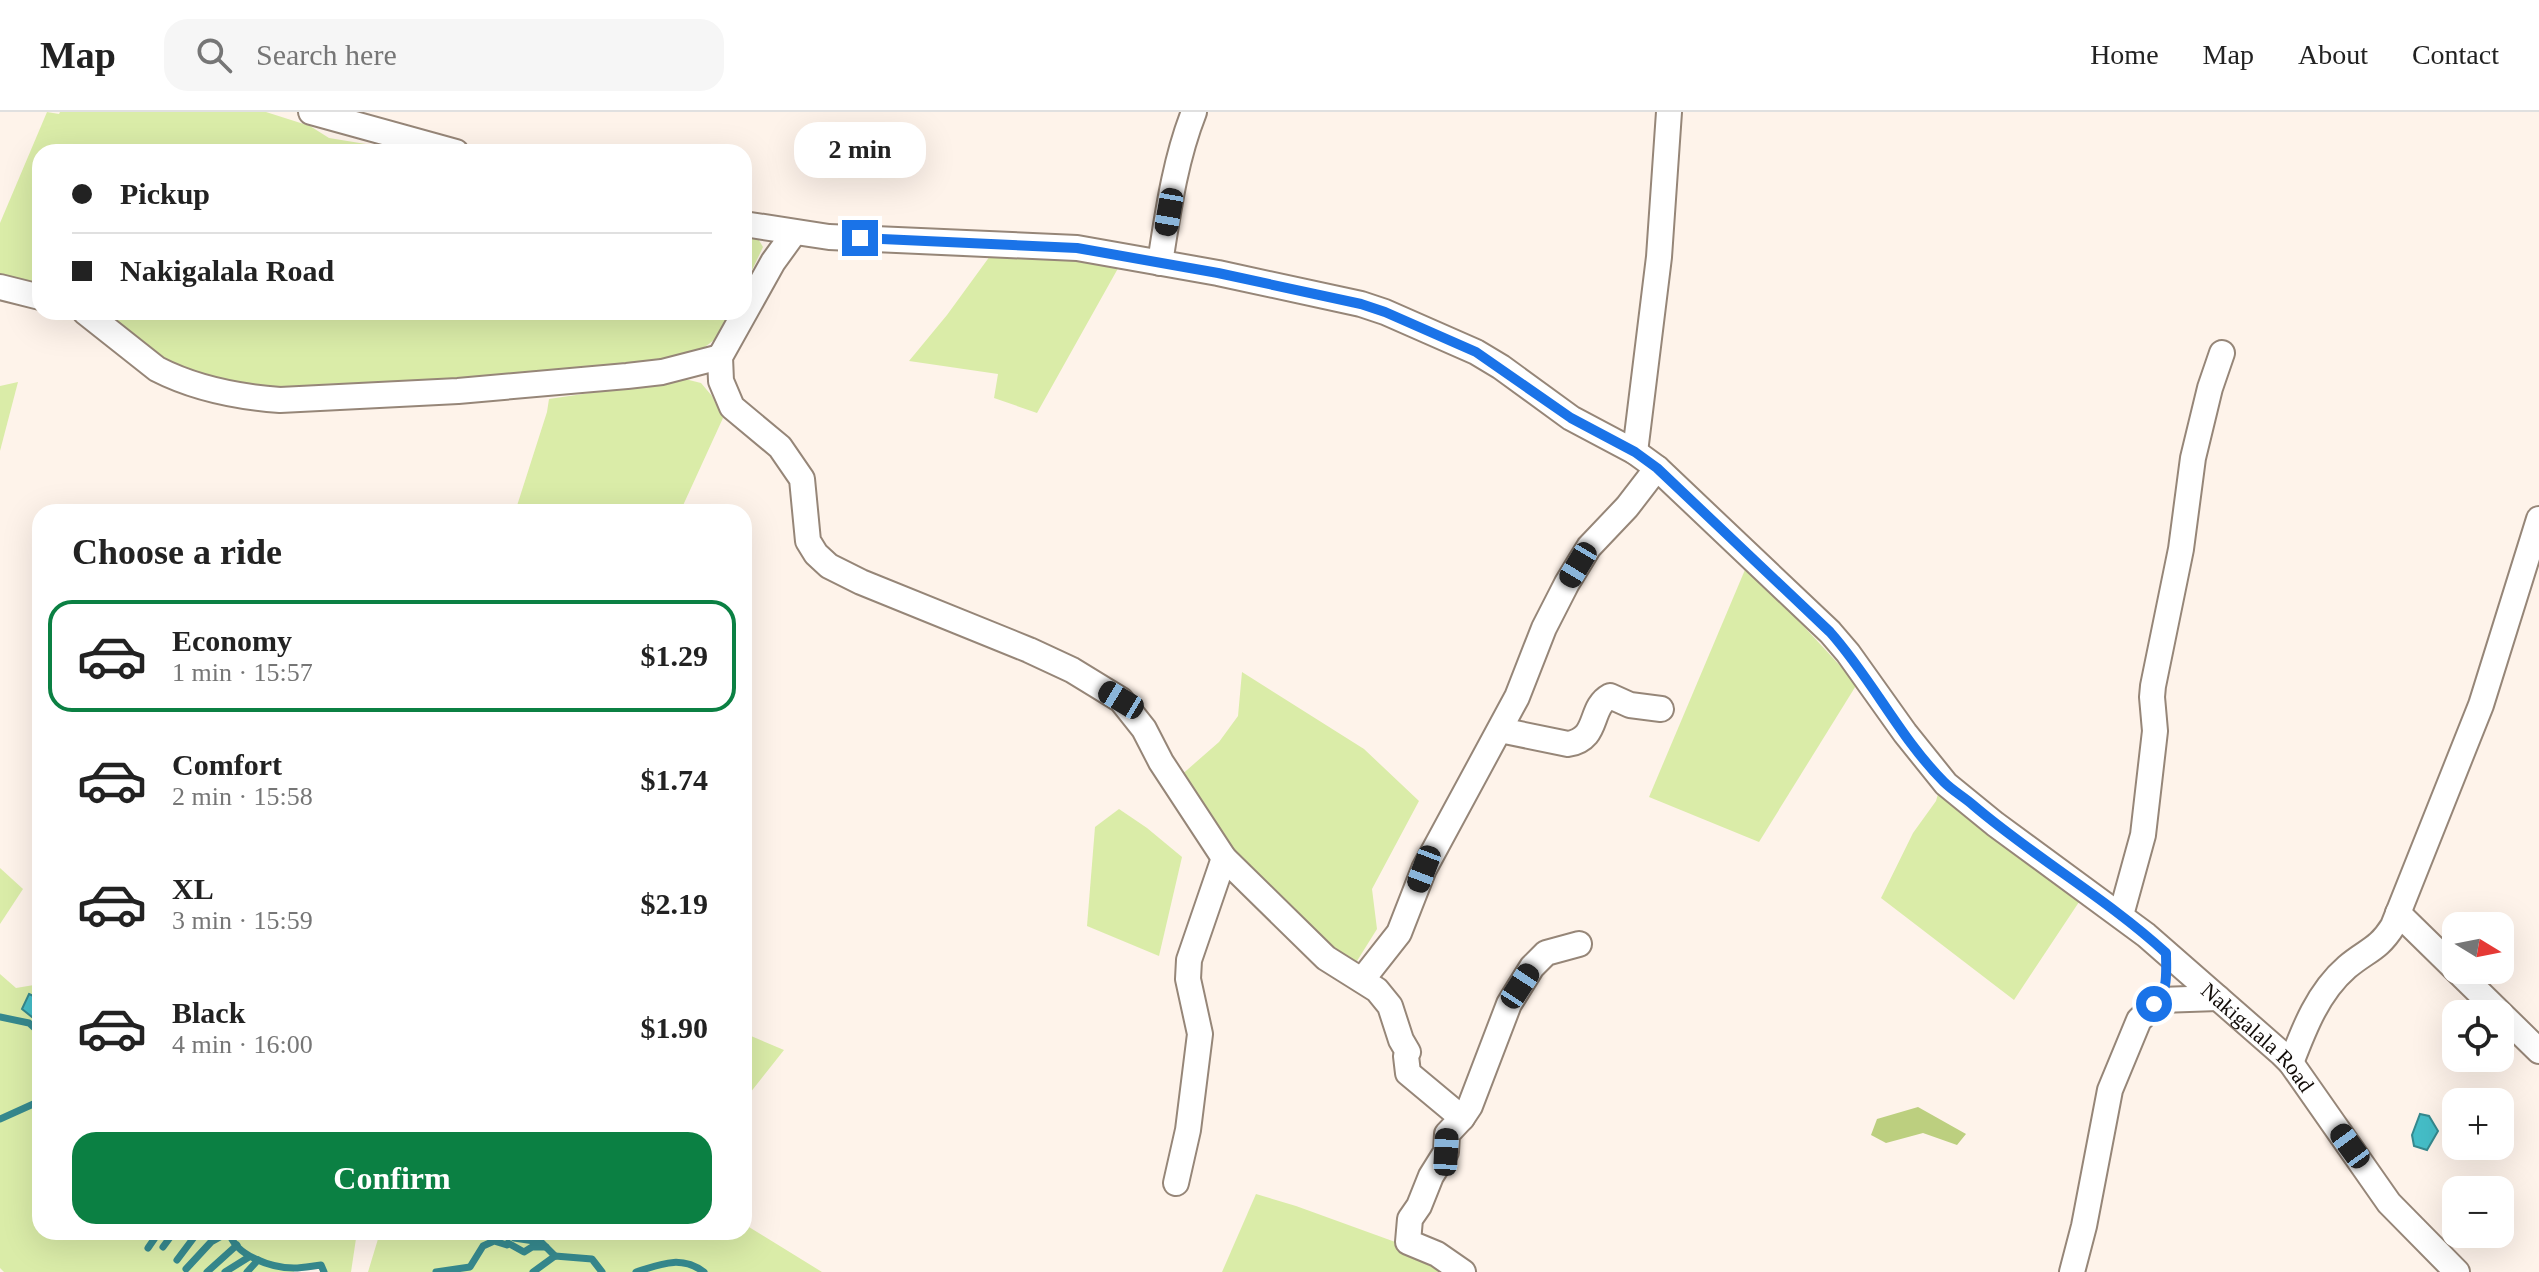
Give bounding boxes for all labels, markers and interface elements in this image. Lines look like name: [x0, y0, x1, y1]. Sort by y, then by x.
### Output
search box: [164, 19, 724, 91]
icon: search: [192, 33, 236, 77]
text: Map: [40, 34, 116, 76]
text: Search here: [256, 38, 397, 71]
text: Home: [2090, 39, 2159, 70]
text: Map: [2203, 39, 2254, 70]
text: About: [2298, 39, 2368, 70]
text: Contact: [2412, 39, 2499, 70]
callout: 2 min: [794, 122, 926, 178]
text: 2 min: [829, 135, 891, 164]
text: Pickup: [120, 177, 210, 210]
car: [1153, 186, 1185, 238]
route end: [842, 220, 878, 256]
text: Nakigalala Road: [120, 254, 334, 287]
text: Choose a ride: [72, 532, 282, 572]
car: [1555, 538, 1601, 592]
icon: car: [76, 620, 148, 692]
text: Economy: [172, 624, 292, 657]
text: $1.29: [641, 639, 708, 672]
text: 1 min · 15:57: [172, 658, 313, 687]
car: [1094, 677, 1148, 723]
icon: car: [76, 744, 148, 816]
text: Comfort: [172, 748, 282, 781]
text: $1.74: [641, 763, 708, 796]
text: 2 min · 15:58: [172, 782, 313, 811]
car: [1404, 842, 1444, 896]
icon: car: [76, 868, 148, 940]
text: XL: [172, 872, 214, 905]
text: $2.19: [641, 887, 708, 920]
text: 3 min · 15:59: [172, 906, 313, 935]
north arrow: [2442, 912, 2514, 984]
map controls: [2442, 912, 2514, 1248]
car: [1497, 959, 1543, 1013]
street label: Nakigalala Road: [2197, 977, 2320, 1096]
route start: [2136, 986, 2172, 1022]
icon: car: [76, 992, 148, 1064]
text: Black: [172, 996, 245, 1029]
button: locate: [2442, 1000, 2514, 1072]
text: $1.90: [641, 1011, 708, 1044]
text: 4 min · 16:00: [172, 1030, 313, 1059]
button: +: [2442, 1088, 2514, 1160]
car: [2326, 1120, 2374, 1172]
car: [1433, 1127, 1459, 1177]
button: Confirm: [72, 1132, 712, 1224]
button: −: [2442, 1176, 2514, 1248]

